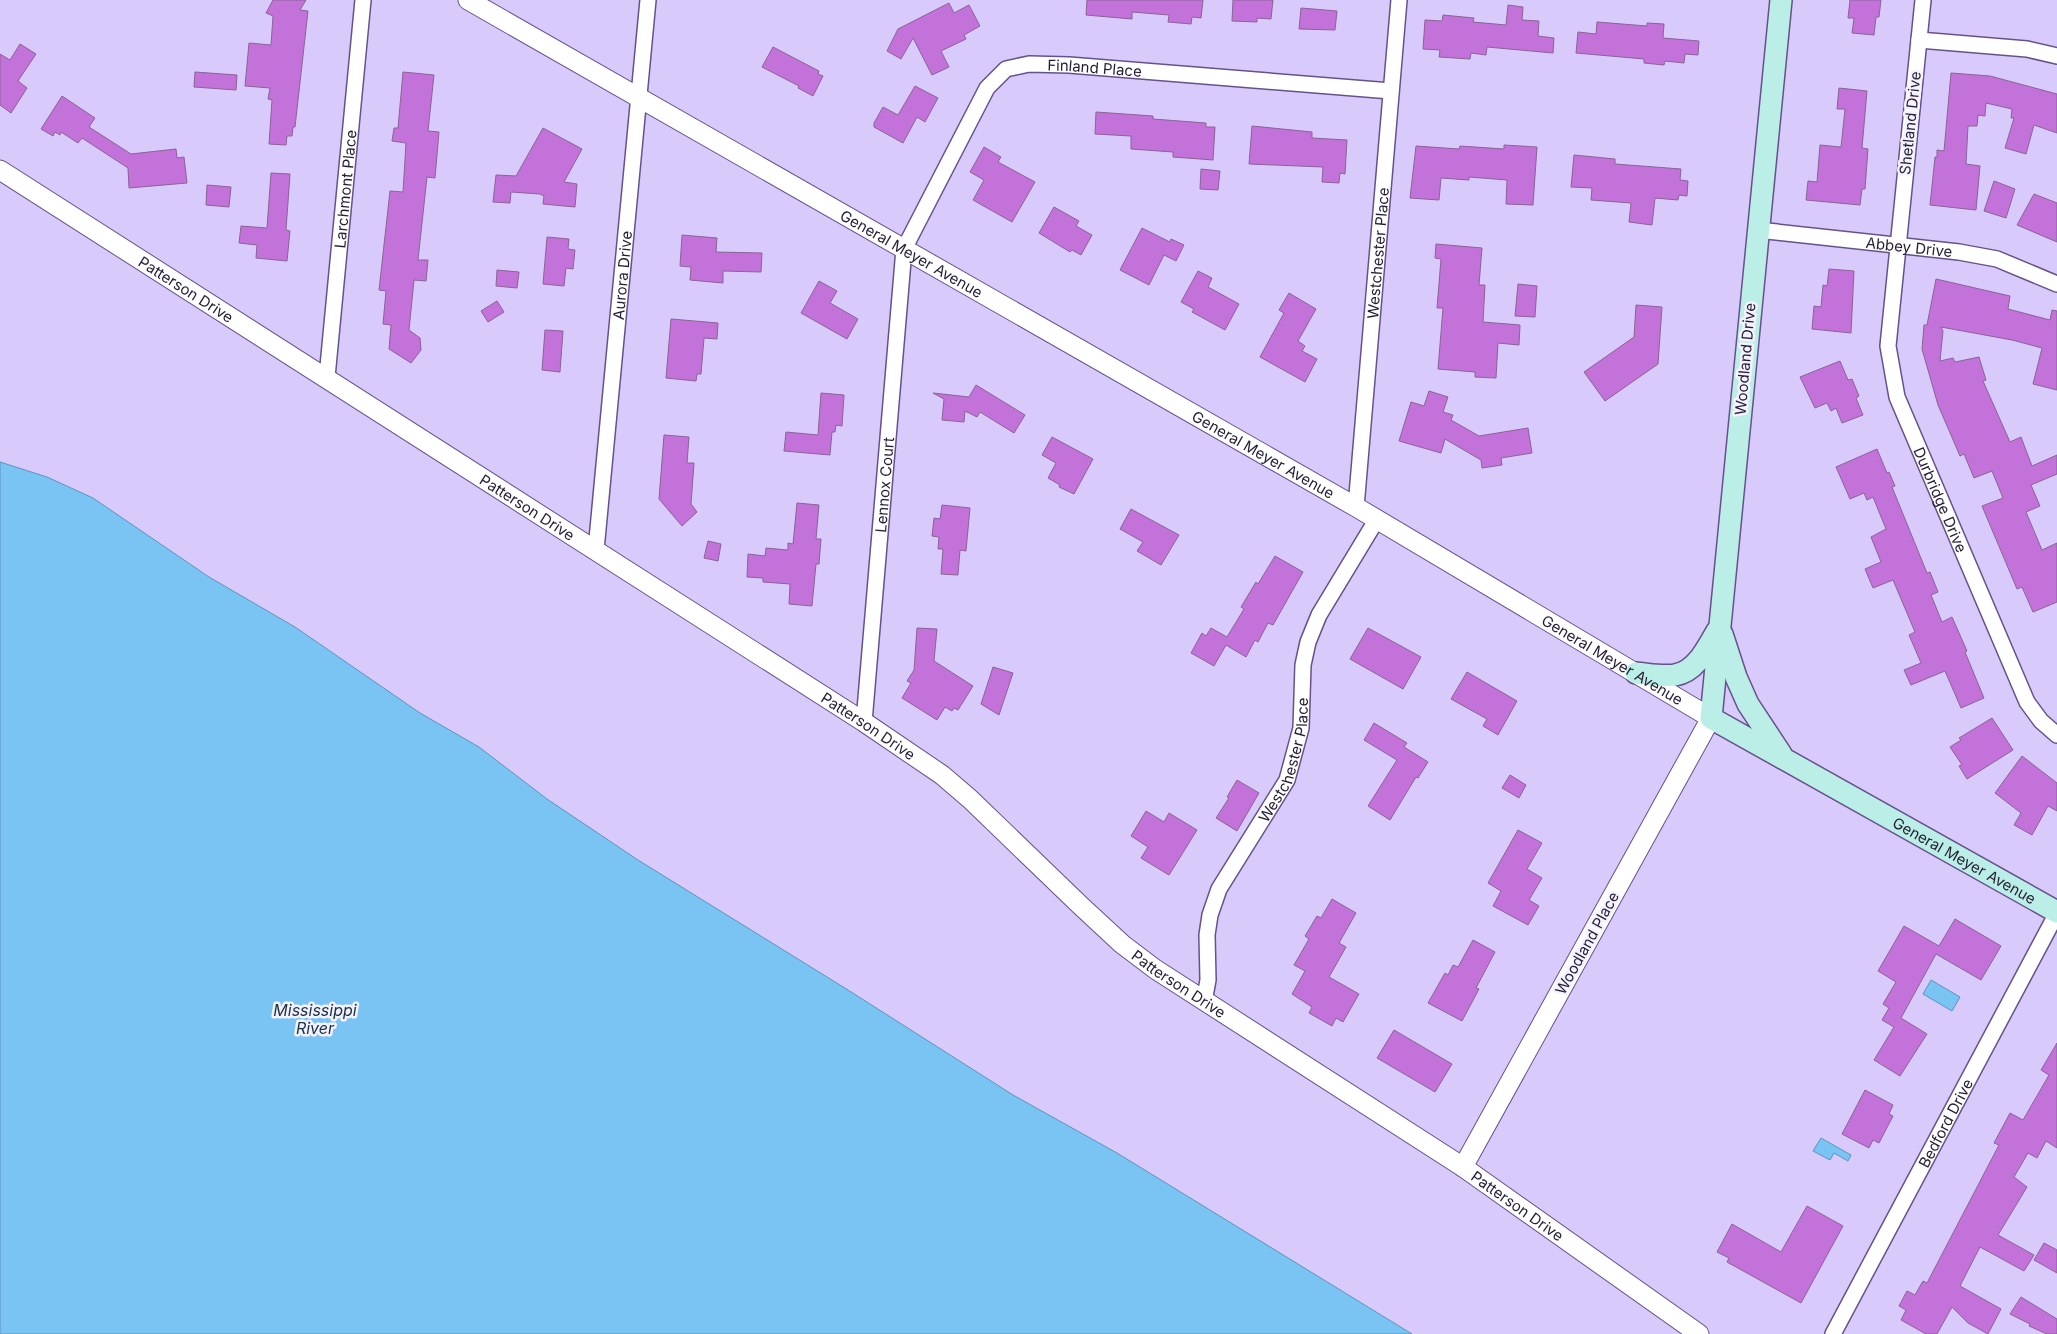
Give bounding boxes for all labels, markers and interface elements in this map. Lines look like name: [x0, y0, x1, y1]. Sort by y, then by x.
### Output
street label: Finland Place: [1047, 55, 1143, 80]
street label: Shetland Drive: [1895, 70, 1925, 176]
street label: Larchmont Place: [330, 129, 360, 249]
street label: Westchester Place: [1363, 186, 1393, 319]
street label: General Meyer Avenue: [837, 205, 986, 302]
street label: Aurora Drive: [608, 230, 636, 321]
street label: Abbey Drive: [1865, 232, 1953, 261]
street label: Patterson Drive: [135, 252, 237, 326]
street label: Woodland Drive: [1731, 302, 1759, 416]
street label: General Meyer Avenue: [1189, 406, 1338, 502]
street label: Lennox Court: [871, 436, 898, 533]
street label: Durbridge Drive: [1910, 444, 1972, 555]
street label: Patterson Drive: [476, 470, 579, 544]
street label: General Meyer Avenue: [1538, 610, 1687, 709]
street label: Patterson Drive: [818, 688, 919, 764]
street label: Westchester Place: [1254, 697, 1311, 825]
street label: General Meyer Avenue: [1890, 812, 2039, 908]
street label: Woodland Place: [1551, 888, 1623, 998]
street label: Patterson Drive: [1128, 945, 1230, 1022]
water label: Mississippi River: [273, 1000, 358, 1038]
street label: Bedford Drive: [1914, 1075, 1977, 1171]
street label: Patterson Drive: [1468, 1166, 1568, 1245]

